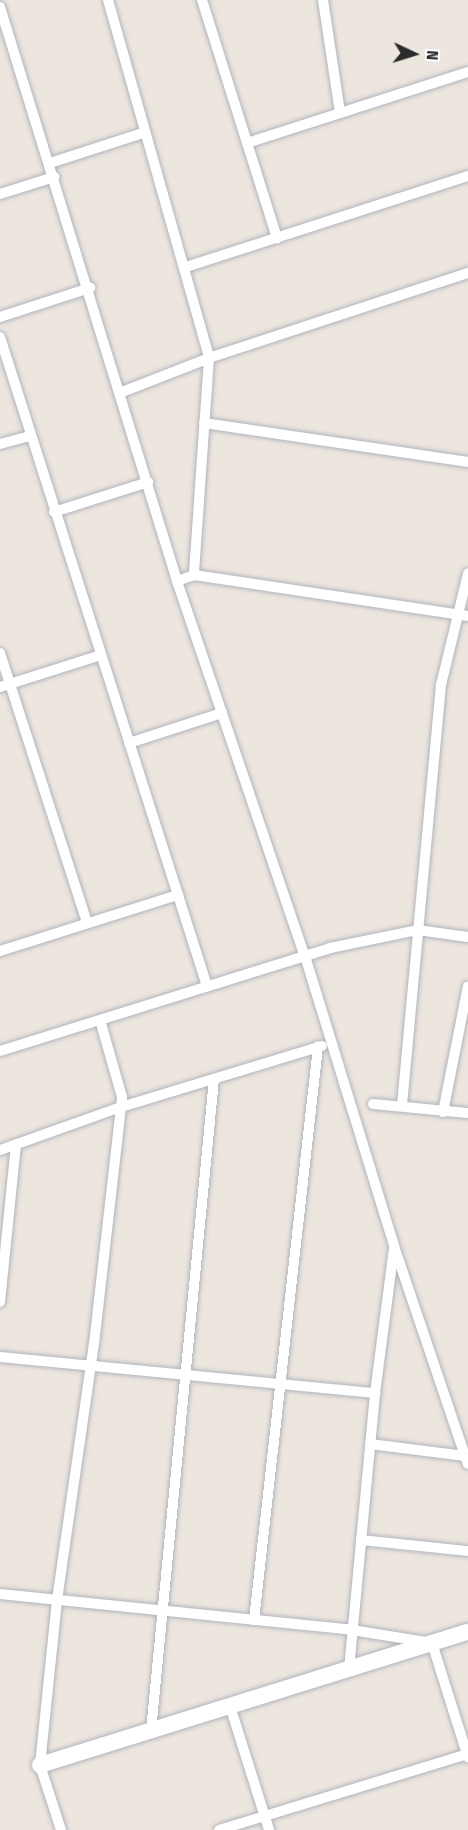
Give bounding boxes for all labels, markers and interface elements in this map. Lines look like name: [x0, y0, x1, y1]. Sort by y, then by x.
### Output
north arrow: [384, 24, 444, 84]
text: N: [423, 50, 442, 61]

